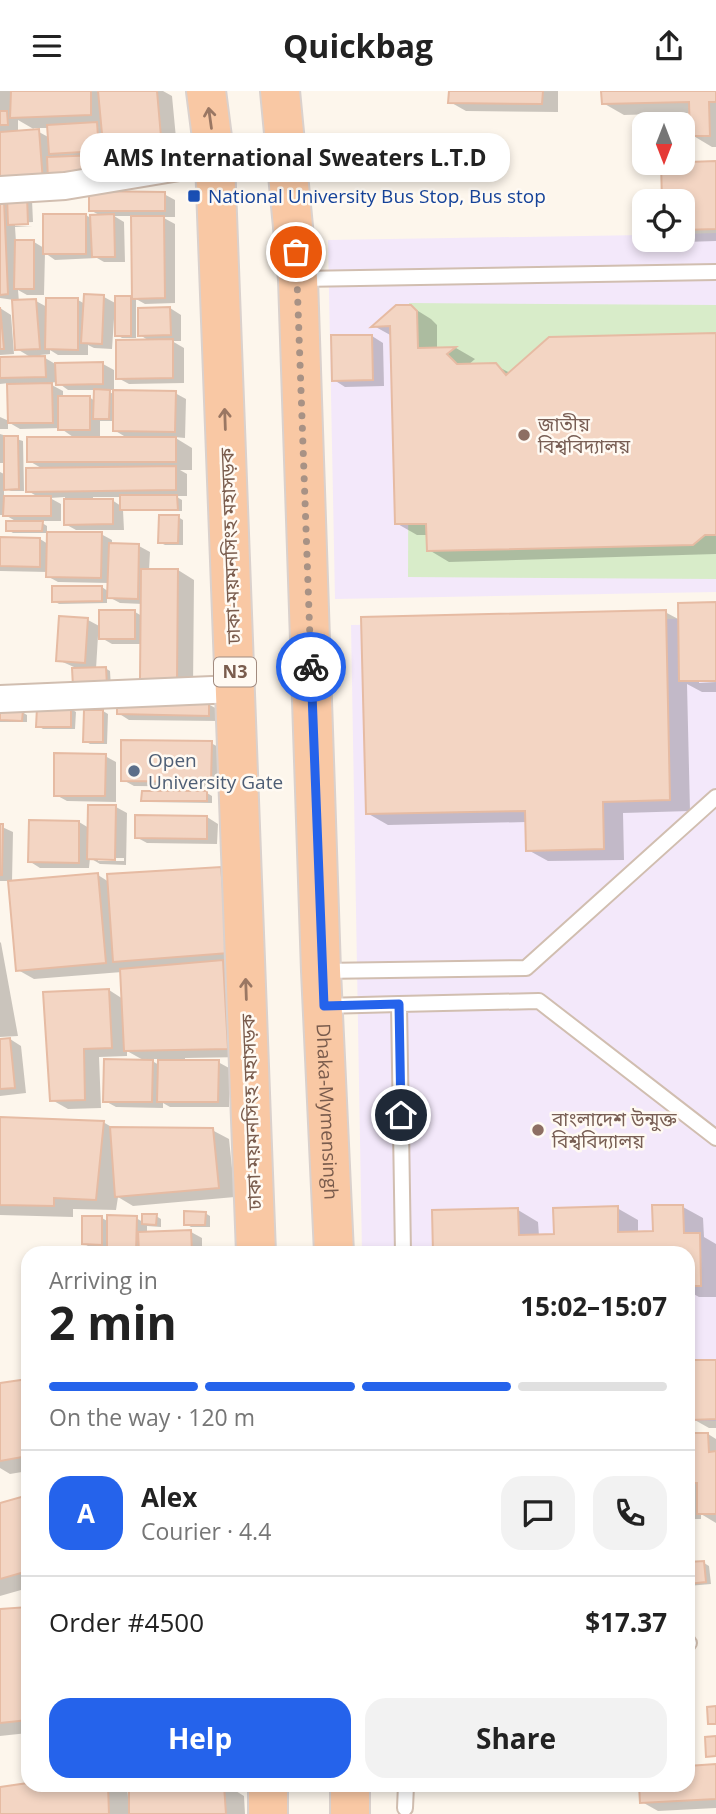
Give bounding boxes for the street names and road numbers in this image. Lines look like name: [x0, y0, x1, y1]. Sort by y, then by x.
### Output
street label: ঢাকা-ময়মনসিংহ মহাসড়ক: [214, 447, 246, 646]
road number: N3: [214, 657, 256, 687]
street label: ঢাকা-ময়মনসিংহ মহাসড়ক: [235, 1013, 267, 1212]
street label: Dhaka-Mymensingh: [310, 1023, 345, 1200]

